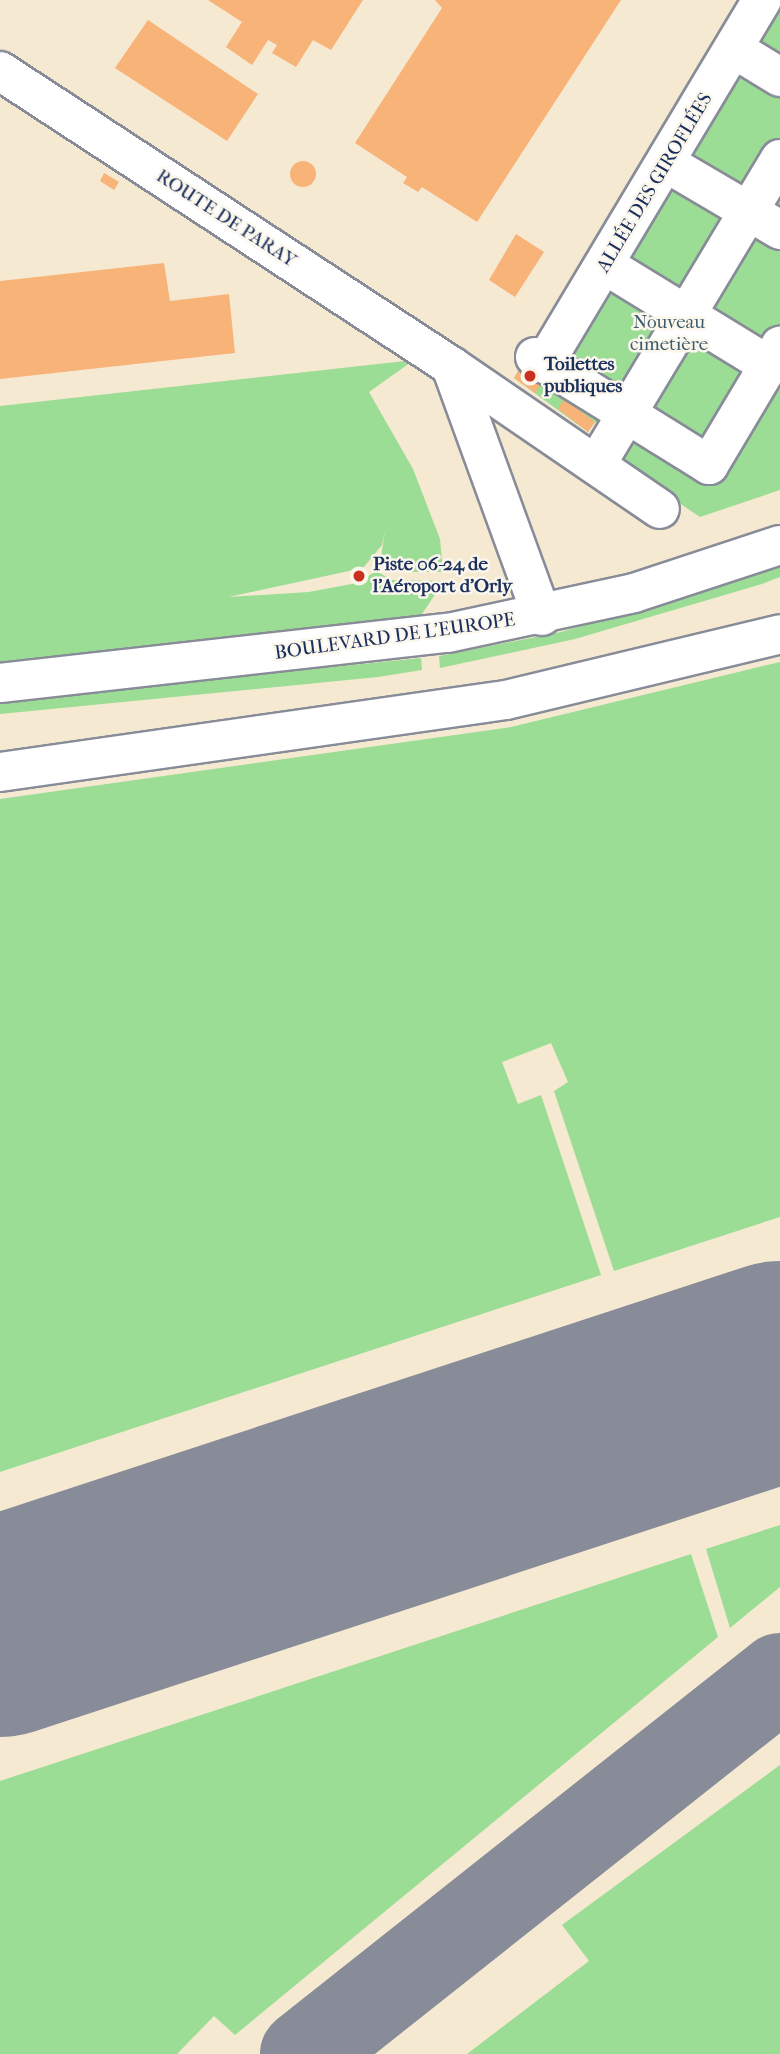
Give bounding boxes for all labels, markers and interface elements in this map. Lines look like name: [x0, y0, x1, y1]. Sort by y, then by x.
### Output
street label: ALLÉE DES GIROFLÉES: [592, 89, 718, 277]
street label: ROUTE DE PARAY: [152, 165, 300, 273]
park label: Nouveau cimetière: [630, 312, 708, 356]
place label: Toilettes publiques: [544, 354, 622, 398]
marker: Toilettes publiques: [522, 368, 538, 384]
place label: Piste 06-24 de l'Aéroport d'Orly: [373, 554, 512, 598]
marker: Piste 06-24 de l'Aéroport d'Orly: [351, 568, 367, 584]
street label: BOULEVARD DE L'EUROPE: [273, 609, 517, 665]

